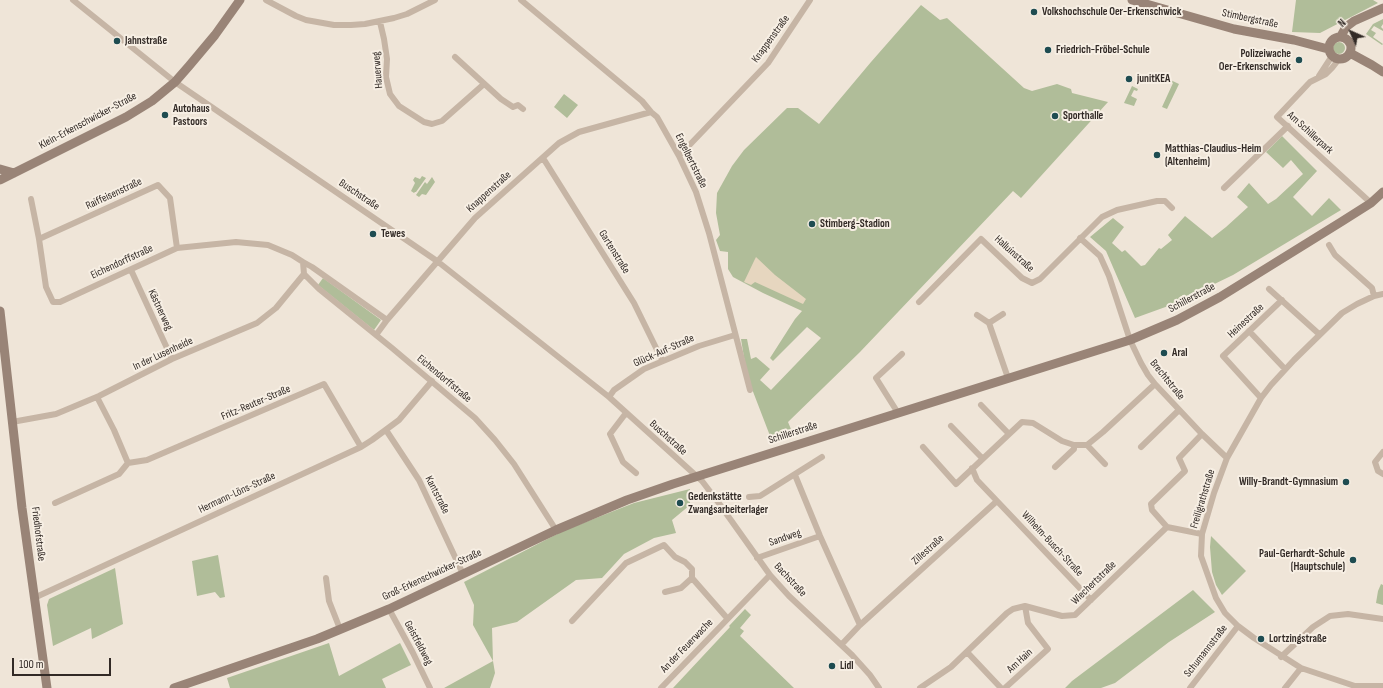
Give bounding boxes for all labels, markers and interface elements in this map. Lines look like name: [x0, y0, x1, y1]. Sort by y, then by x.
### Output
place label: Volkshochschule Oer-Erkenschwick: [1042, 5, 1181, 19]
marker: Volkshochschule Oer-Erkenschwick: [1029, 7, 1039, 17]
street label: Stimbergstraße: [1221, 7, 1279, 31]
north arrow: [1331, 12, 1371, 52]
street label: Knappenstraße: [749, 13, 793, 65]
text: N: [1335, 16, 1349, 30]
place label: Jahnstraße: [125, 34, 167, 48]
marker: Jahnstraße: [112, 36, 122, 46]
place label: Friedrich-Fröbel-Schule: [1056, 43, 1150, 57]
marker: Friedrich-Fröbel-Schule: [1043, 45, 1053, 55]
place label: Polizeiwache Oer-Erkenschwick: [1219, 47, 1291, 73]
street label: Hauerweg: [370, 51, 386, 89]
marker: Polizeiwache Oer-Erkenschwick: [1294, 55, 1304, 65]
place label: junitKEA: [1137, 72, 1170, 86]
marker: junitKEA: [1124, 74, 1134, 84]
street label: Klein-Erkenschwicker-Straße: [37, 90, 139, 152]
place label: Autohaus Pastoors: [173, 102, 210, 128]
place label: Sporthalle: [1063, 109, 1103, 123]
street label: Am Schillerpark: [1284, 109, 1336, 157]
marker: Autohaus Pastoors: [160, 110, 170, 120]
marker: Sporthalle: [1050, 111, 1060, 121]
street label: Engelbertstraße: [672, 132, 710, 190]
place label: Matthias-Claudius-Heim (Altenheim): [1165, 142, 1261, 168]
marker: Matthias-Claudius-Heim (Altenheim): [1152, 150, 1162, 160]
street label: Knappenstraße: [464, 168, 514, 216]
street label: Raiffeisenstraße: [84, 175, 144, 213]
street label: Buschstraße: [336, 177, 382, 213]
place label: Stimberg-Stadion: [820, 217, 890, 231]
marker: Stimberg-Stadion: [807, 219, 817, 229]
place label: Tewes: [381, 227, 405, 241]
street label: Gartenstraße: [595, 228, 633, 276]
marker: Tewes: [368, 229, 378, 239]
street label: Halluinstraße: [991, 233, 1037, 275]
street label: Eichendorffstraße: [89, 242, 155, 282]
street label: Schillerstraße: [1166, 280, 1218, 316]
street label: Kästnerweg: [145, 287, 175, 333]
street label: Heinestraße: [1225, 301, 1267, 341]
street label: Glück-Auf-Straße: [632, 332, 696, 370]
street label: In der Lusenheide: [131, 334, 195, 374]
place label: Aral: [1172, 346, 1187, 360]
marker: Aral: [1159, 348, 1169, 358]
street label: Eichendorffstraße: [414, 352, 474, 406]
street label: Brechtstraße: [1147, 357, 1187, 403]
street label: Fritz-Reuter-Straße: [219, 383, 293, 423]
street label: Buschstraße: [646, 418, 690, 458]
street label: Schillerstraße: [767, 419, 819, 447]
street label: Freiligrathstraße: [1188, 468, 1218, 530]
street label: Hermann-Löns-Straße: [196, 469, 278, 517]
street label: Kantstraße: [422, 474, 452, 516]
place label: Willy-Brandt-Gymnasium: [1239, 475, 1338, 489]
marker: Willy-Brandt-Gymnasium: [1341, 477, 1351, 487]
place label: Gedenkstätte Zwangsarbeiterlager: [688, 490, 768, 516]
marker: Gedenkstätte Zwangsarbeiterlager: [675, 498, 685, 508]
street label: Friedhofstraße: [28, 506, 48, 562]
street label: Wilhelm-Busch-Straße: [1018, 509, 1086, 579]
street label: Sandweg: [767, 526, 803, 550]
street label: Zillestraße: [909, 532, 947, 568]
street label: Groß-Erkenschwicker-Straße: [380, 546, 484, 604]
place label: Paul-Gerhardt-Schule (Hauptschule): [1259, 547, 1345, 573]
marker: Paul-Gerhardt-Schule (Hauptschule): [1348, 555, 1358, 565]
street label: Wiechertstraße: [1069, 558, 1119, 608]
street label: Bachstraße: [771, 560, 809, 600]
street label: An der Feuerwache: [658, 616, 716, 676]
street label: Geistfeldweg: [401, 619, 435, 667]
street label: Schumannstraße: [1182, 622, 1230, 680]
place label: Lortzingstraße: [1269, 632, 1327, 646]
marker: Lortzingstraße: [1256, 634, 1266, 644]
street label: Am Hain: [1004, 646, 1036, 676]
scale bar: [14, 650, 113, 676]
text: 100 m: [19, 657, 44, 672]
place label: Lidl: [840, 659, 854, 673]
marker: Lidl: [827, 661, 837, 671]

